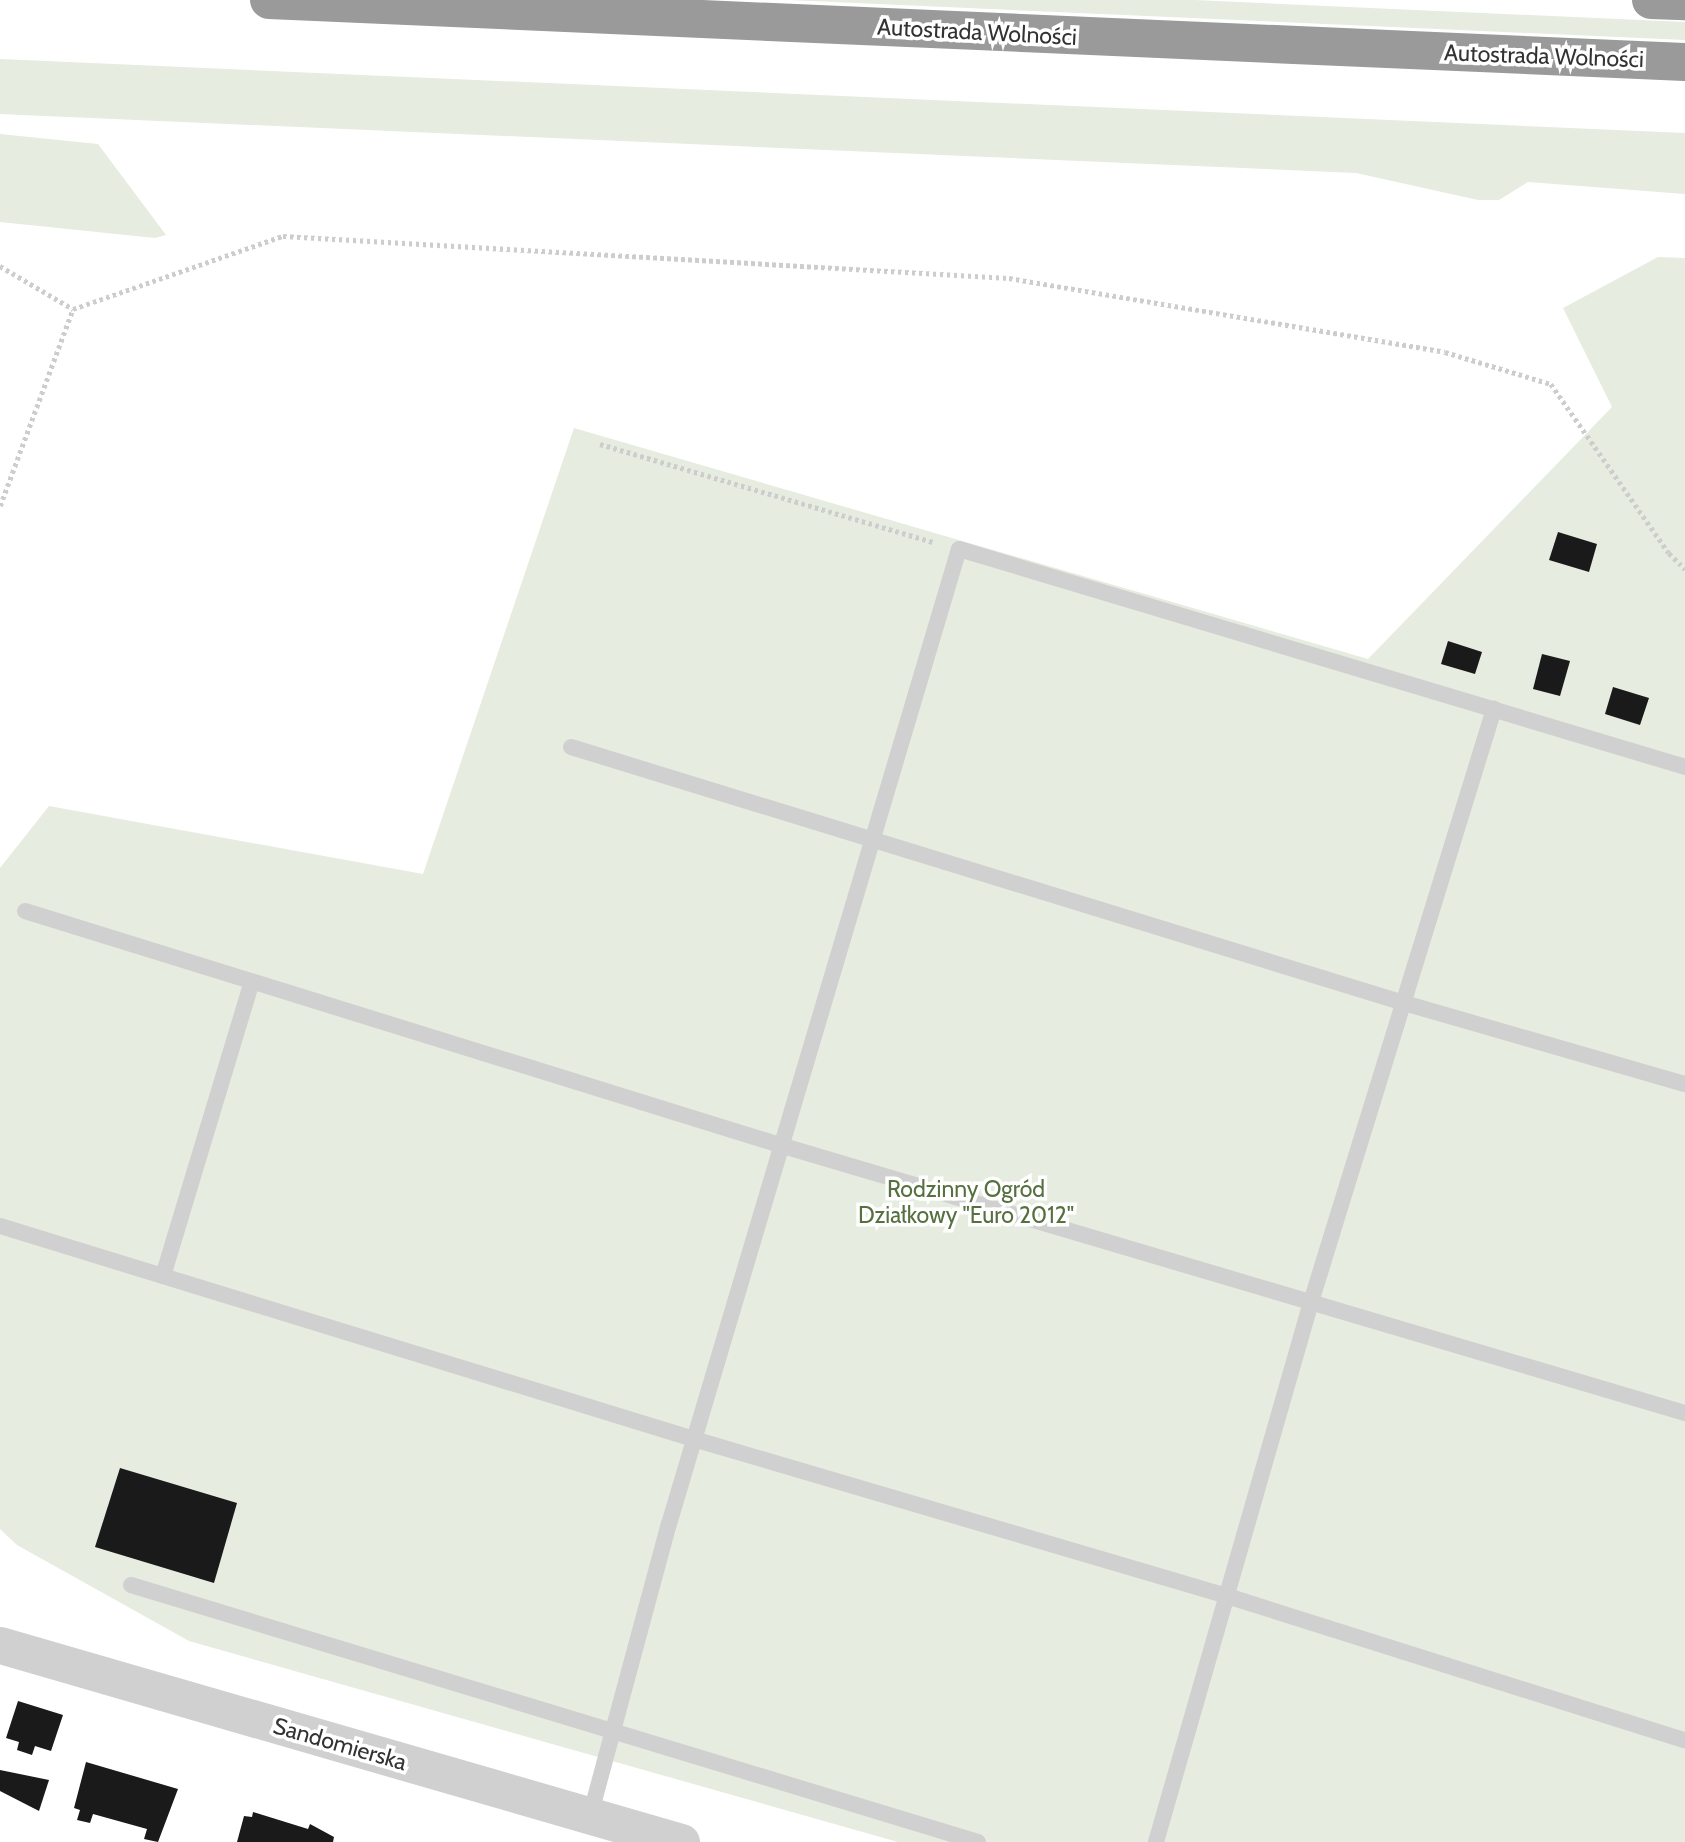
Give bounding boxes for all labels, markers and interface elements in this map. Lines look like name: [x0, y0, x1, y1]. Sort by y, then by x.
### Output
street label: Autostrada Wolności: [876, 13, 1078, 51]
street label: Autostrada Wolności: [1444, 39, 1644, 73]
park label: Rodzinny Ogród Działkowy "Euro 2012": [858, 1175, 1074, 1229]
street label: Sandomierska: [270, 1712, 410, 1776]

